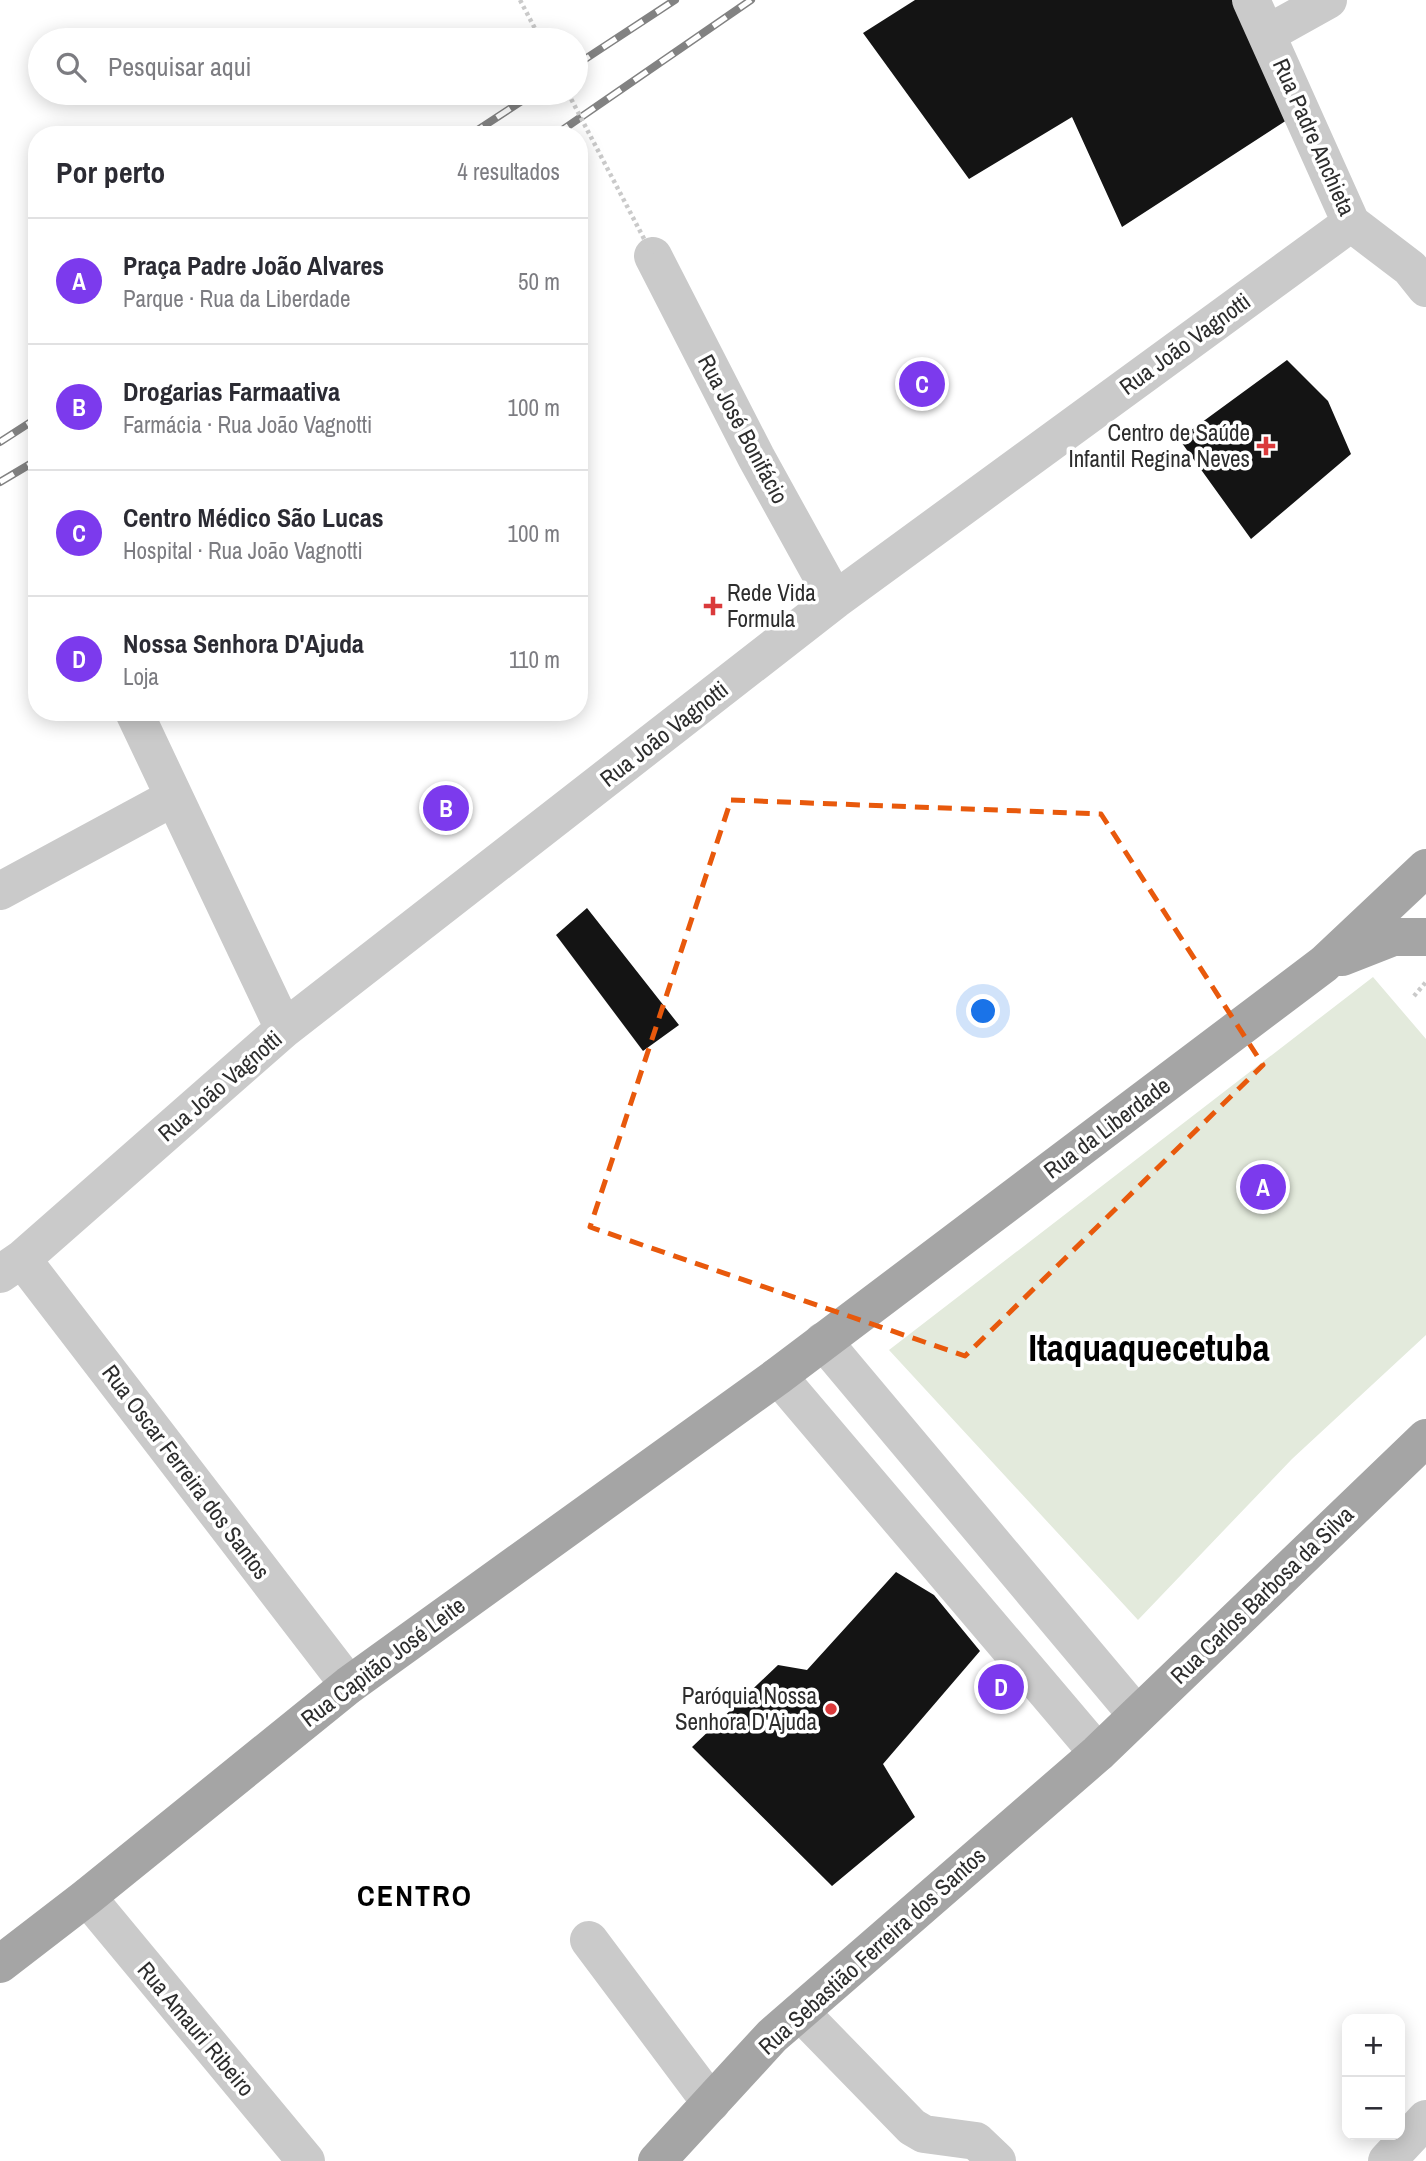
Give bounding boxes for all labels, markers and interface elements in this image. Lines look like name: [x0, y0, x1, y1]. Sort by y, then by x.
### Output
search box: [28, 28, 588, 105]
icon: search: [52, 48, 90, 86]
text: Pesquisar aqui: [108, 49, 251, 84]
street label: Rua Padre Anchieta: [1266, 53, 1363, 221]
text: Por perto: [56, 152, 165, 192]
text: 4 resultados: [457, 156, 560, 187]
text: Praça Padre João Alvares: [123, 248, 384, 283]
text: A: [72, 266, 86, 297]
text: 50 m: [518, 266, 560, 297]
text: Parque · Rua da Liberdade: [123, 283, 351, 314]
street label: Rua João Vagnotti: [1113, 286, 1256, 402]
street label: Rua José Bonifácio: [691, 349, 796, 509]
pin: C: [899, 358, 945, 410]
text: Drogarias Farmaativa: [123, 374, 340, 409]
text: B: [72, 392, 86, 423]
text: 100 m: [508, 392, 560, 423]
text: Farmácia · Rua João Vagnotti: [123, 409, 372, 440]
place label: Centro de Saúde Infantil Regina Neves: [1069, 417, 1250, 474]
marker: Centro de Saúde Infantil Regina Neves: [1256, 436, 1276, 456]
text: Centro Médico São Lucas: [123, 500, 384, 535]
text: C: [72, 518, 86, 549]
text: 100 m: [508, 518, 560, 549]
text: Hospital · Rua João Vagnotti: [123, 535, 363, 566]
place label: Rede Vida Formula: [727, 577, 816, 634]
marker: Rede Vida Formula: [705, 598, 721, 614]
text: Nossa Senhora D'Ajuda: [123, 626, 364, 661]
text: D: [72, 644, 86, 675]
text: 110 m: [509, 644, 560, 675]
text: Loja: [123, 661, 159, 692]
street label: Rua João Vagnotti: [593, 674, 734, 793]
pin: B: [423, 782, 469, 834]
your location: [966, 994, 1000, 1028]
street label: Rua João Vagnotti: [151, 1023, 288, 1148]
street label: Rua da Liberdade: [1037, 1070, 1176, 1185]
pin: A: [1240, 1161, 1286, 1213]
district label: Itaquaquecetuba: [1028, 1323, 1270, 1373]
street label: Rua Oscar Ferreira dos Santos: [95, 1358, 277, 1585]
street label: Rua Carlos Barbosa da Silva: [1163, 1499, 1360, 1690]
street label: Rua Capitão José Leite: [294, 1590, 471, 1734]
pin: D: [978, 1661, 1024, 1713]
place label: Paróquia Nossa Senhora D'Ajuda: [675, 1680, 818, 1737]
marker: Paróquia Nossa Senhora D'Ajuda: [823, 1701, 839, 1717]
street label: Rua Sebastião Ferreira dos Santos: [751, 1840, 992, 2061]
district label: CENTRO: [357, 1875, 473, 1915]
street label: Rua Amauri Ribeiro: [131, 1955, 262, 2102]
map controls: [1342, 2014, 1405, 2140]
button: +: [1342, 2014, 1405, 2077]
button: −: [1342, 2077, 1405, 2140]

